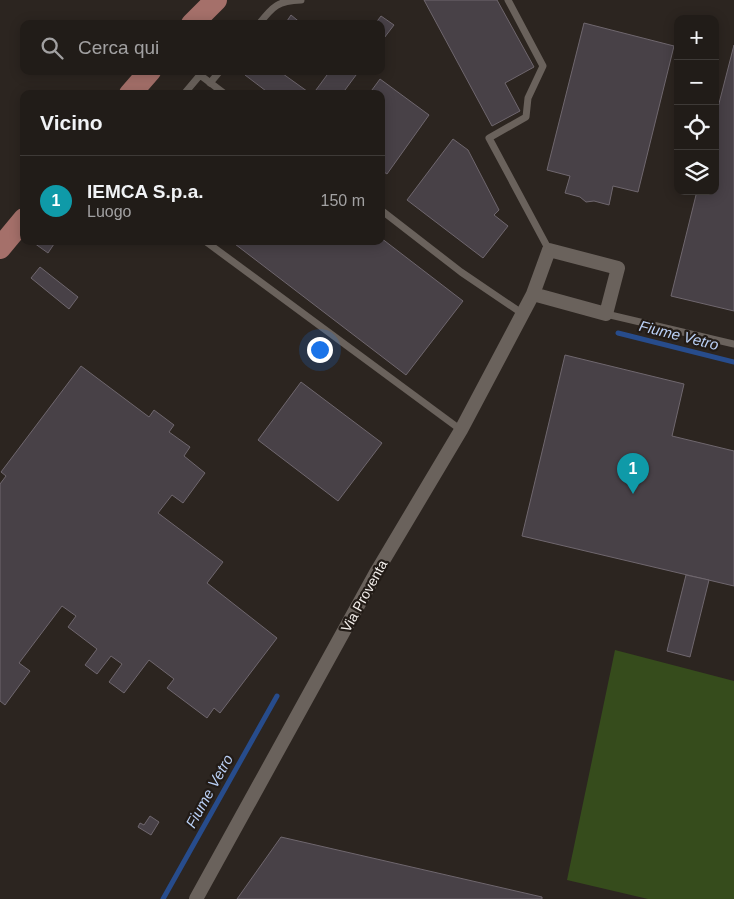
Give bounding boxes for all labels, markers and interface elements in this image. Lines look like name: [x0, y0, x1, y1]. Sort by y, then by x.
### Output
map controls: [674, 15, 719, 195]
button: +: [674, 15, 719, 60]
search box: [20, 20, 385, 75]
icon: search: [38, 34, 66, 62]
text: Cerca qui: [78, 37, 159, 58]
button: −: [674, 60, 719, 105]
button: locate: [674, 105, 719, 150]
text: Vicino: [40, 111, 103, 134]
button: layers: [674, 150, 719, 195]
text: IEMCA S.p.a.: [87, 181, 203, 202]
text: 1: [52, 192, 60, 209]
text: 150 m: [321, 192, 365, 209]
text: Luogo: [87, 203, 132, 220]
water label: Fiume Vetro: [638, 317, 720, 353]
your location: [307, 337, 333, 363]
pin: 1: [617, 453, 649, 494]
street label: Via Proventa: [338, 557, 390, 635]
water label: Fiume Vetro: [182, 751, 236, 831]

